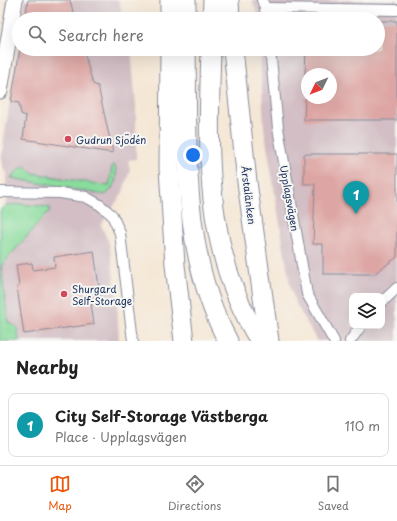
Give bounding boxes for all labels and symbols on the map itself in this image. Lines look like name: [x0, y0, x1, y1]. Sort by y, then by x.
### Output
north arrow: [301, 68, 337, 104]
place label: Gudrun Sjödén: [76, 132, 146, 147]
marker: Gudrun Sjödén: [63, 134, 73, 144]
your location: [183, 145, 203, 165]
street label: Upplagsvägen: [277, 164, 303, 232]
street label: Årstalänken: [238, 165, 260, 225]
pin: 1: [343, 181, 369, 214]
place label: Shurgard Self-Storage: [72, 281, 132, 308]
marker: Shurgard Self-Storage: [59, 289, 69, 299]

